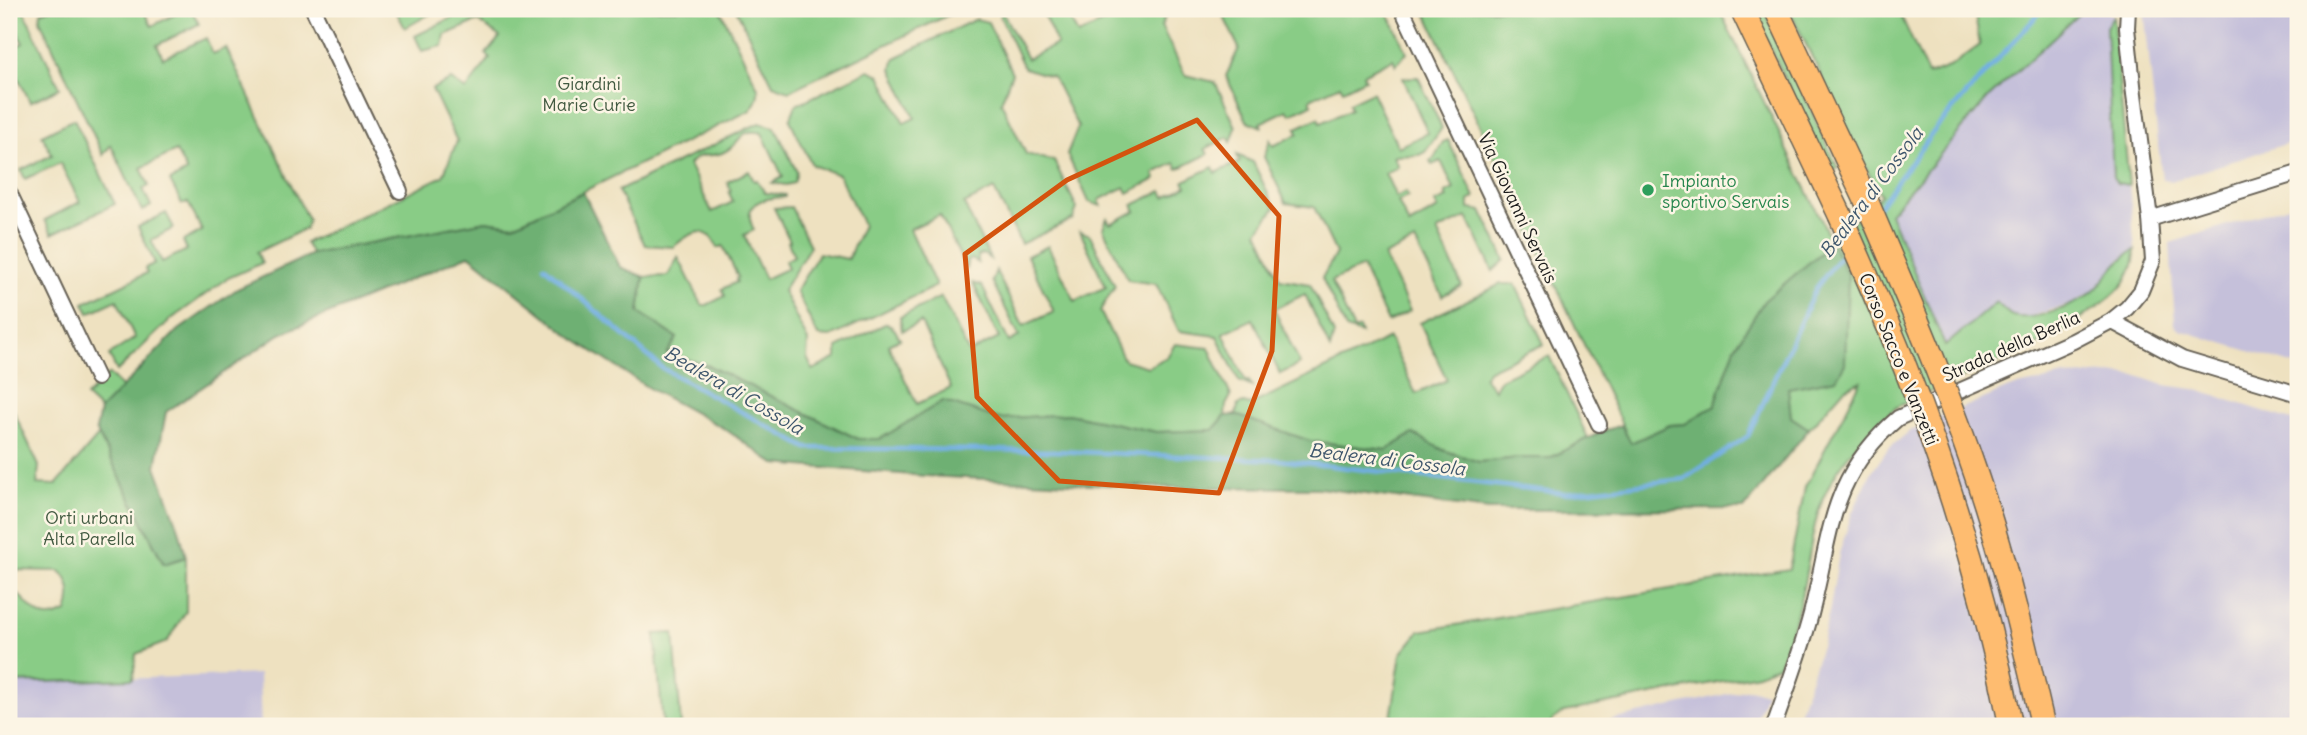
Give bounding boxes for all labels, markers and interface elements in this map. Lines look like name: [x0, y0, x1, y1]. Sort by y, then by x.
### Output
park label: Giardini Marie Curie: [542, 72, 636, 116]
water label: Bealera di Cossola: [1814, 121, 1929, 262]
street label: Via Giovanni Servais: [1473, 129, 1563, 287]
place label: Impianto sportivo Servais: [1662, 169, 1789, 213]
marker: Impianto sportivo Servais: [1640, 182, 1656, 198]
street label: Corso Sacco e Vanzetti: [1854, 270, 1944, 448]
street label: Strada della Berlia: [1939, 305, 2083, 387]
water label: Bealera di Cossola: [660, 340, 809, 440]
water label: Bealera di Cossola: [1308, 438, 1467, 481]
park label: Orti urbani Alta Parella: [43, 506, 135, 550]

